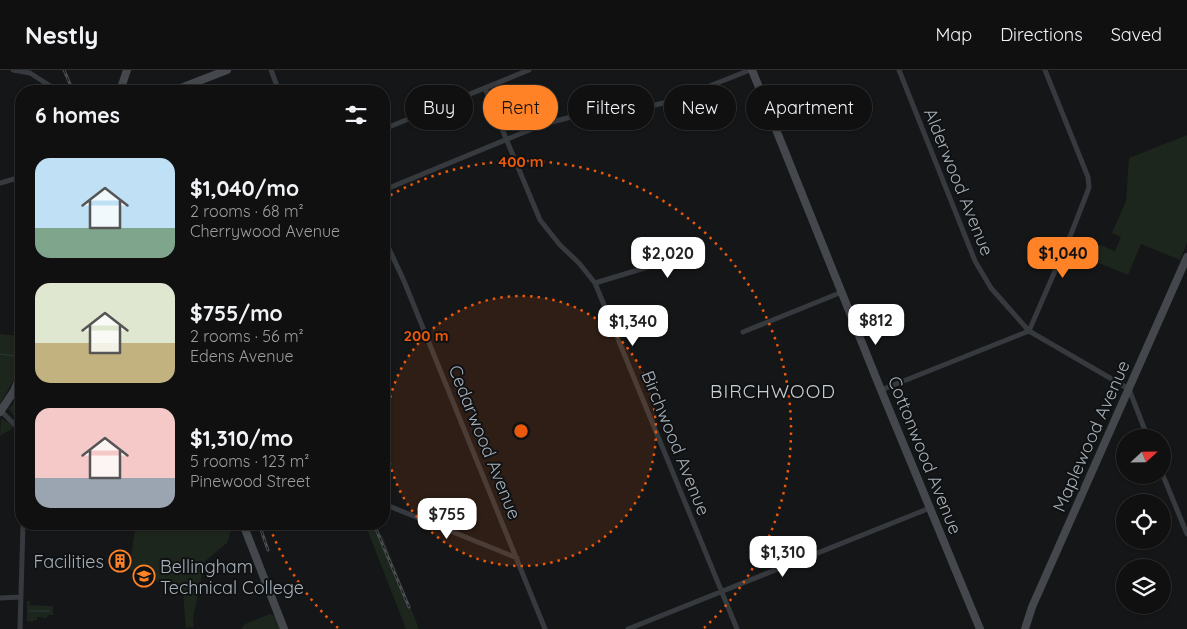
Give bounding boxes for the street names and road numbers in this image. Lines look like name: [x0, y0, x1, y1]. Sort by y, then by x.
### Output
street label: Alderwood Avenue: [919, 105, 999, 259]
street label: Maplewood Avenue: [1047, 357, 1135, 515]
street label: Cedarwood Avenue: [444, 362, 526, 522]
street label: Birchwood Avenue: [636, 367, 716, 519]
street label: Cottonwood Avenue: [883, 372, 967, 538]

